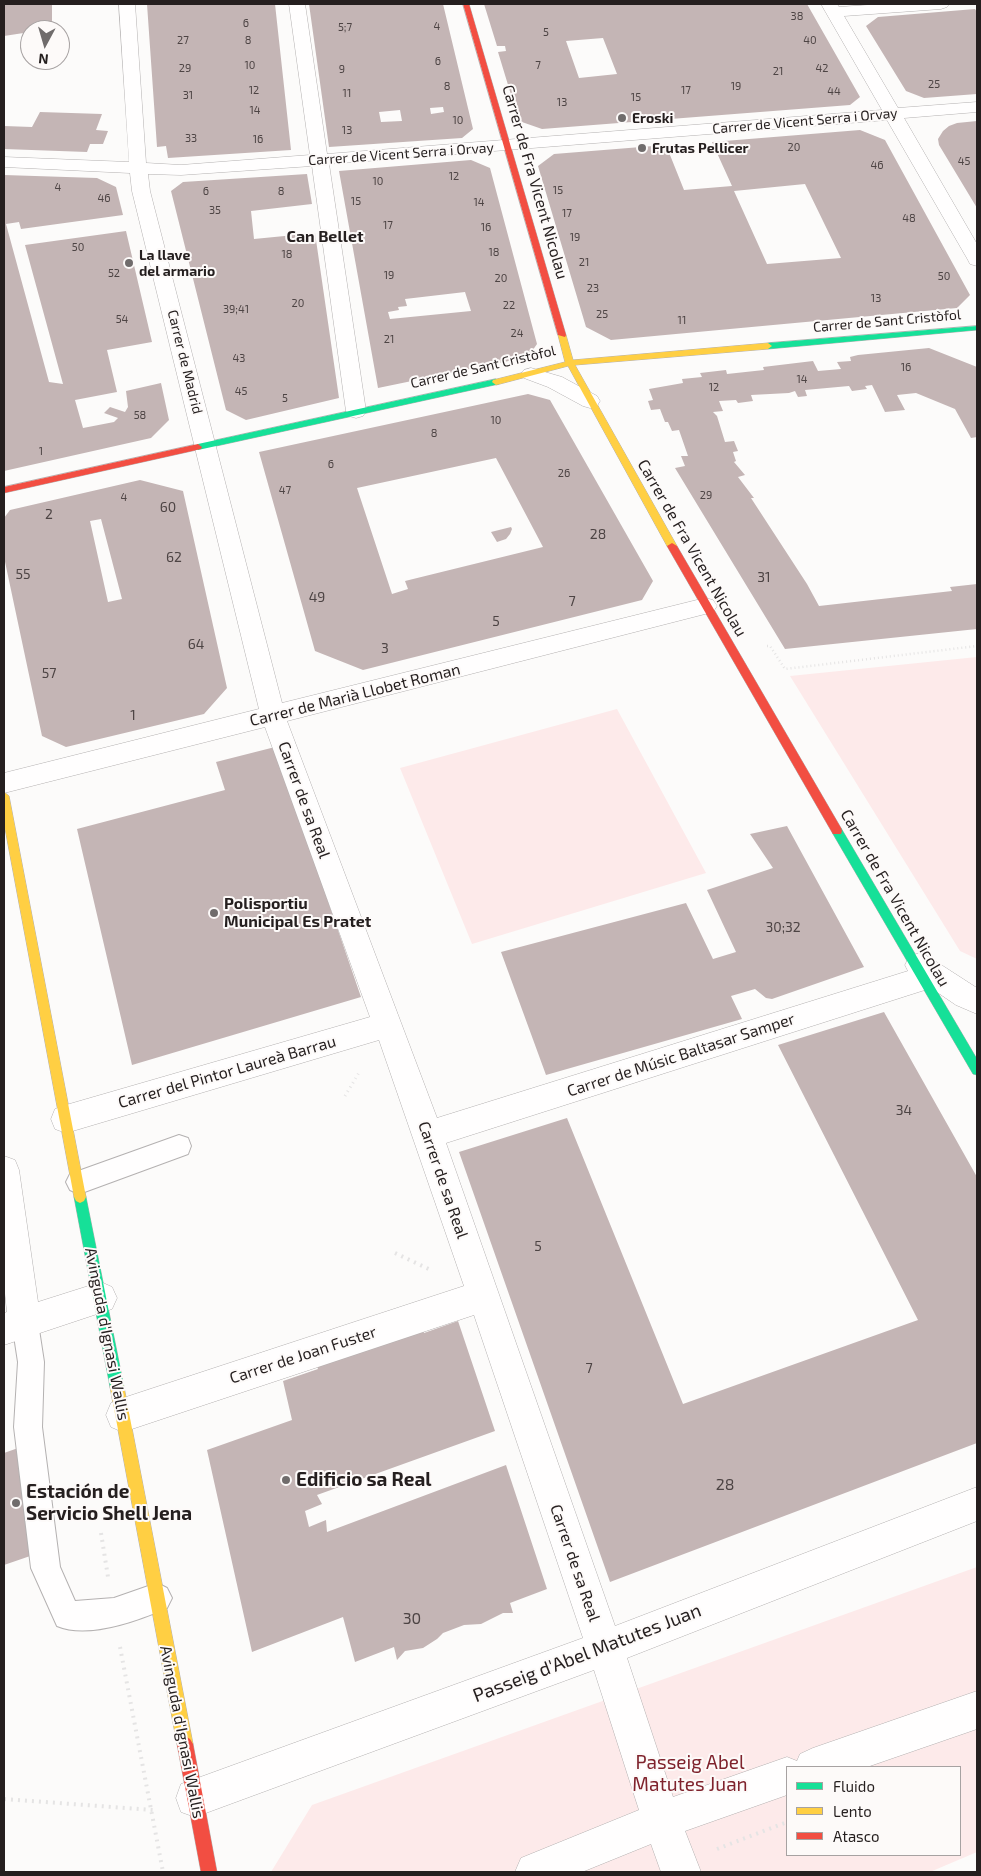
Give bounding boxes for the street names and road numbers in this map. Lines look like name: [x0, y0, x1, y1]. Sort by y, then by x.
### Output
street label: Carrer de Fra Vicent Nicolau: [498, 83, 572, 281]
street label: Carrer de Vicent Serra i Orvay: [712, 105, 898, 137]
street label: Carrer de Vicent Serra i Orvay: [308, 139, 494, 169]
street label: Carrer de Sant Cristòfol: [812, 306, 962, 336]
street label: Carrer de Madrid: [164, 308, 206, 416]
street label: Carrer de Sant Cristòfol: [409, 342, 557, 392]
street label: Carrer de Fra Vicent Nicolau: [633, 456, 751, 640]
street label: Carrer de Marià Llobet Roman: [248, 660, 462, 730]
street label: Carrer de sa Real: [274, 739, 334, 861]
street label: Carrer de Fra Vicent Nicolau: [836, 806, 954, 990]
street label: Carrer de Músic Baltasar Samper: [565, 1009, 797, 1101]
street label: Carrer del Pintor Laureà Barrau: [116, 1032, 338, 1112]
street label: Carrer de sa Real: [414, 1119, 472, 1241]
street label: Avinguda d'Ignasi Wallis: [81, 1246, 133, 1422]
street label: Carrer de Joan Fuster: [227, 1322, 379, 1388]
street label: Carrer de sa Real: [546, 1502, 604, 1624]
street label: Passeig d'Abel Matutes Juan: [470, 1599, 704, 1707]
street label: Avinguda d'Ignasi Wallis: [156, 1644, 208, 1820]

